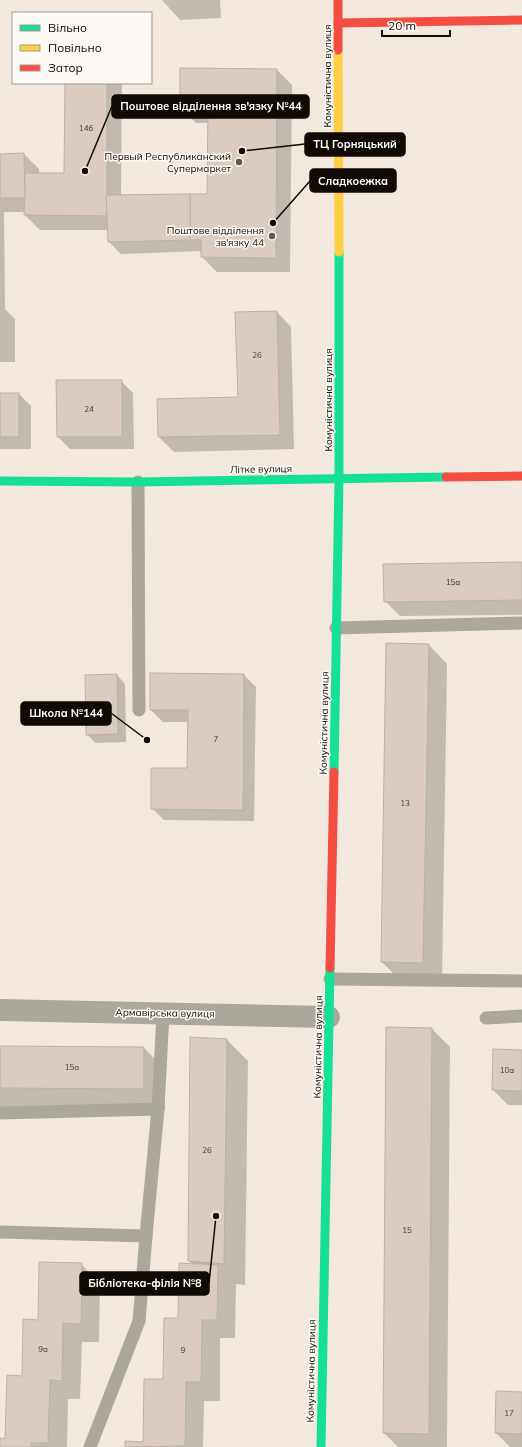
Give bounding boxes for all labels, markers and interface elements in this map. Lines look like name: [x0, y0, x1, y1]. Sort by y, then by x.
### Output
legend: [12, 12, 152, 84]
scale bar: [382, 12, 450, 38]
text: 20 m: [388, 18, 416, 33]
text: Вільно: [48, 20, 87, 35]
street label: Комуністична вулиця: [321, 25, 334, 127]
text: Повільно: [48, 40, 102, 55]
text: Затор: [48, 60, 83, 75]
callout: Поштове відділення зв'язку №44: [112, 95, 309, 118]
text: Поштове відділення зв'язку №44: [120, 99, 302, 113]
house number: 14б: [79, 123, 93, 133]
callout: ТЦ Горняцький: [305, 133, 405, 156]
text: ТЦ Горняцький: [313, 137, 397, 151]
place label: Первый Республиканский Супермаркет: [105, 150, 231, 175]
marker: Первый Республиканский Супермаркет: [234, 157, 244, 167]
callout: Сладкоежка: [310, 169, 396, 192]
text: Сладкоежка: [318, 174, 388, 188]
place label: Поштове відділення зв'язку 44: [167, 224, 264, 249]
marker: Поштове відділення зв'язку 44: [267, 231, 277, 241]
street label: Комуністична вулиця: [322, 349, 335, 451]
house number: 26: [252, 350, 262, 360]
house number: 24: [84, 404, 94, 414]
street label: Літке вулиця: [230, 462, 292, 476]
house number: 15а: [446, 577, 460, 587]
street label: Комуністична вулиця: [317, 671, 331, 775]
callout: Школа №144: [21, 702, 111, 725]
text: Школа №144: [29, 706, 103, 720]
house number: 7: [214, 734, 219, 744]
house number: 13: [400, 798, 410, 808]
street label: Комуністична вулиця: [311, 995, 325, 1099]
street label: Армавірська вулиця: [115, 1006, 215, 1020]
house number: 15а: [65, 1062, 79, 1072]
house number: 10а: [500, 1065, 514, 1075]
house number: 26: [202, 1145, 212, 1155]
house number: 15: [402, 1225, 412, 1235]
callout: Бібліотека-філія №8: [80, 1272, 209, 1295]
text: Бібліотека-філія №8: [88, 1276, 202, 1290]
street label: Комуністична вулиця: [304, 1319, 318, 1423]
house number: 9а: [38, 1344, 48, 1354]
house number: 9: [181, 1345, 186, 1355]
house number: 17: [504, 1408, 514, 1418]

